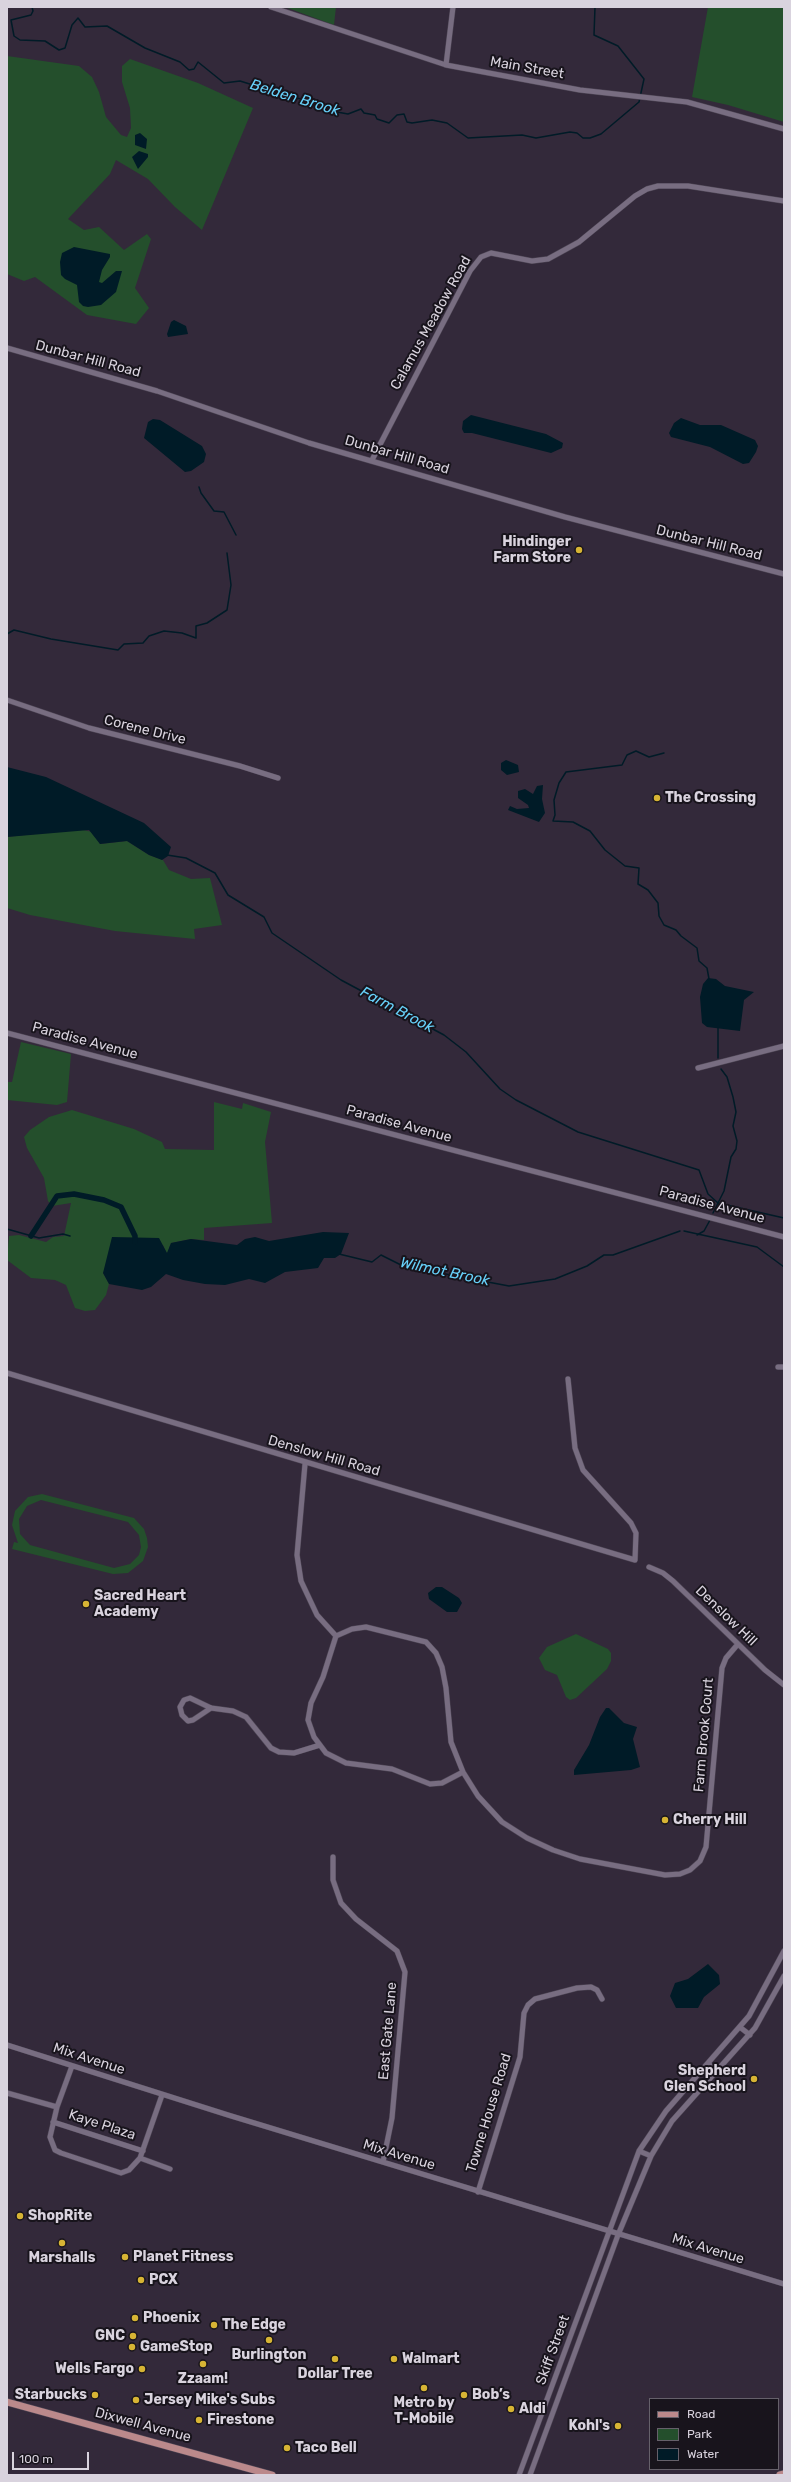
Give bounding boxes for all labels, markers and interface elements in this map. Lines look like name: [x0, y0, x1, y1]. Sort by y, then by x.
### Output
street label: Main Street: [489, 53, 565, 83]
water label: Belden Brook: [248, 76, 342, 120]
street label: Calamus Meadow Road: [387, 253, 475, 393]
street label: Dunbar Hill Road: [34, 337, 142, 381]
street label: Dunbar Hill Road: [343, 432, 451, 478]
street label: Dunbar Hill Road: [654, 522, 764, 564]
place label: Hindinger Farm Store: [493, 534, 571, 566]
marker: Hindinger Farm Store: [574, 545, 584, 555]
street label: Corene Drive: [102, 712, 188, 748]
place label: The Crossing: [665, 790, 756, 806]
marker: The Crossing: [652, 793, 662, 803]
water label: Farm Brook: [357, 983, 437, 1037]
street label: Paradise Avenue: [30, 1019, 140, 1063]
street label: Paradise Avenue: [344, 1102, 454, 1146]
street label: Paradise Avenue: [657, 1183, 767, 1227]
water label: Wilmot Brook: [399, 1254, 491, 1290]
street label: Denslow Hill Road: [266, 1432, 382, 1480]
street label: Denslow Hill: [692, 1582, 760, 1650]
place label: Sacred Heart Academy: [94, 1588, 186, 1620]
marker: Sacred Heart Academy: [81, 1599, 91, 1609]
street label: Farm Brook Court: [691, 1677, 717, 1793]
place label: Cherry Hill: [673, 1812, 747, 1828]
marker: Cherry Hill: [660, 1815, 670, 1825]
street label: East Gate Lane: [375, 1981, 401, 2081]
street label: Mix Avenue: [51, 2039, 127, 2079]
street label: Towne House Road: [463, 2051, 515, 2175]
place label: Shepherd Glen School: [664, 2063, 746, 2096]
marker: Shepherd Glen School: [749, 2074, 759, 2084]
street label: Kaye Plaza: [66, 2106, 138, 2144]
street label: Mix Avenue: [361, 2136, 437, 2174]
place label: ShopRite: [28, 2208, 92, 2224]
marker: ShopRite: [15, 2211, 25, 2221]
street label: Mix Avenue: [670, 2230, 746, 2268]
marker: Marshalls: [57, 2238, 67, 2248]
place label: Planet Fitness: [133, 2249, 234, 2265]
place label: Marshalls: [28, 2250, 96, 2266]
marker: Planet Fitness: [120, 2252, 130, 2262]
place label: PCX: [149, 2272, 178, 2288]
marker: PCX: [136, 2275, 146, 2285]
place label: Phoenix: [143, 2310, 200, 2326]
marker: Phoenix: [130, 2313, 140, 2323]
street label: Skiff Street: [533, 2313, 573, 2387]
place label: The Edge: [222, 2317, 286, 2333]
marker: The Edge: [209, 2320, 219, 2330]
place label: GNC: [95, 2328, 125, 2344]
marker: GNC: [128, 2331, 138, 2341]
marker: Burlington: [264, 2335, 274, 2345]
place label: GameStop: [140, 2339, 213, 2355]
marker: GameStop: [127, 2342, 137, 2352]
place label: Burlington: [231, 2347, 307, 2363]
place label: Walmart: [402, 2351, 460, 2367]
marker: Dollar Tree: [330, 2354, 340, 2364]
marker: Walmart: [389, 2354, 399, 2364]
marker: Zzaam!: [198, 2359, 208, 2369]
place label: Wells Fargo: [55, 2361, 134, 2377]
marker: Wells Fargo: [137, 2364, 147, 2374]
place label: Dollar Tree: [297, 2366, 373, 2382]
place label: Zzaam!: [178, 2371, 228, 2387]
marker: Metro by T-Mobile: [419, 2383, 429, 2393]
place label: Starbucks: [15, 2387, 87, 2403]
place label: Bob’s: [472, 2387, 510, 2403]
marker: Starbucks: [90, 2390, 100, 2400]
marker: Bob’s: [459, 2390, 469, 2400]
place label: Jersey Mike's Subs: [144, 2392, 275, 2408]
marker: Jersey Mike's Subs: [131, 2395, 141, 2405]
place label: Metro by T-Mobile: [393, 2395, 455, 2428]
legend: [649, 2398, 779, 2470]
place label: Aldi: [519, 2401, 546, 2417]
street label: Dixwell Avenue: [93, 2404, 193, 2446]
marker: Aldi: [506, 2404, 516, 2414]
text: Road: [687, 2407, 715, 2421]
place label: Firestone: [207, 2412, 274, 2428]
marker: Firestone: [194, 2415, 204, 2425]
place label: Kohl's: [569, 2418, 610, 2434]
marker: Kohl's: [613, 2421, 623, 2431]
text: Park: [687, 2427, 712, 2441]
place label: Taco Bell: [295, 2440, 357, 2456]
marker: Taco Bell: [282, 2443, 292, 2453]
scale bar: [14, 2444, 91, 2470]
text: Water: [687, 2447, 719, 2461]
text: 100 m: [19, 2452, 53, 2466]

